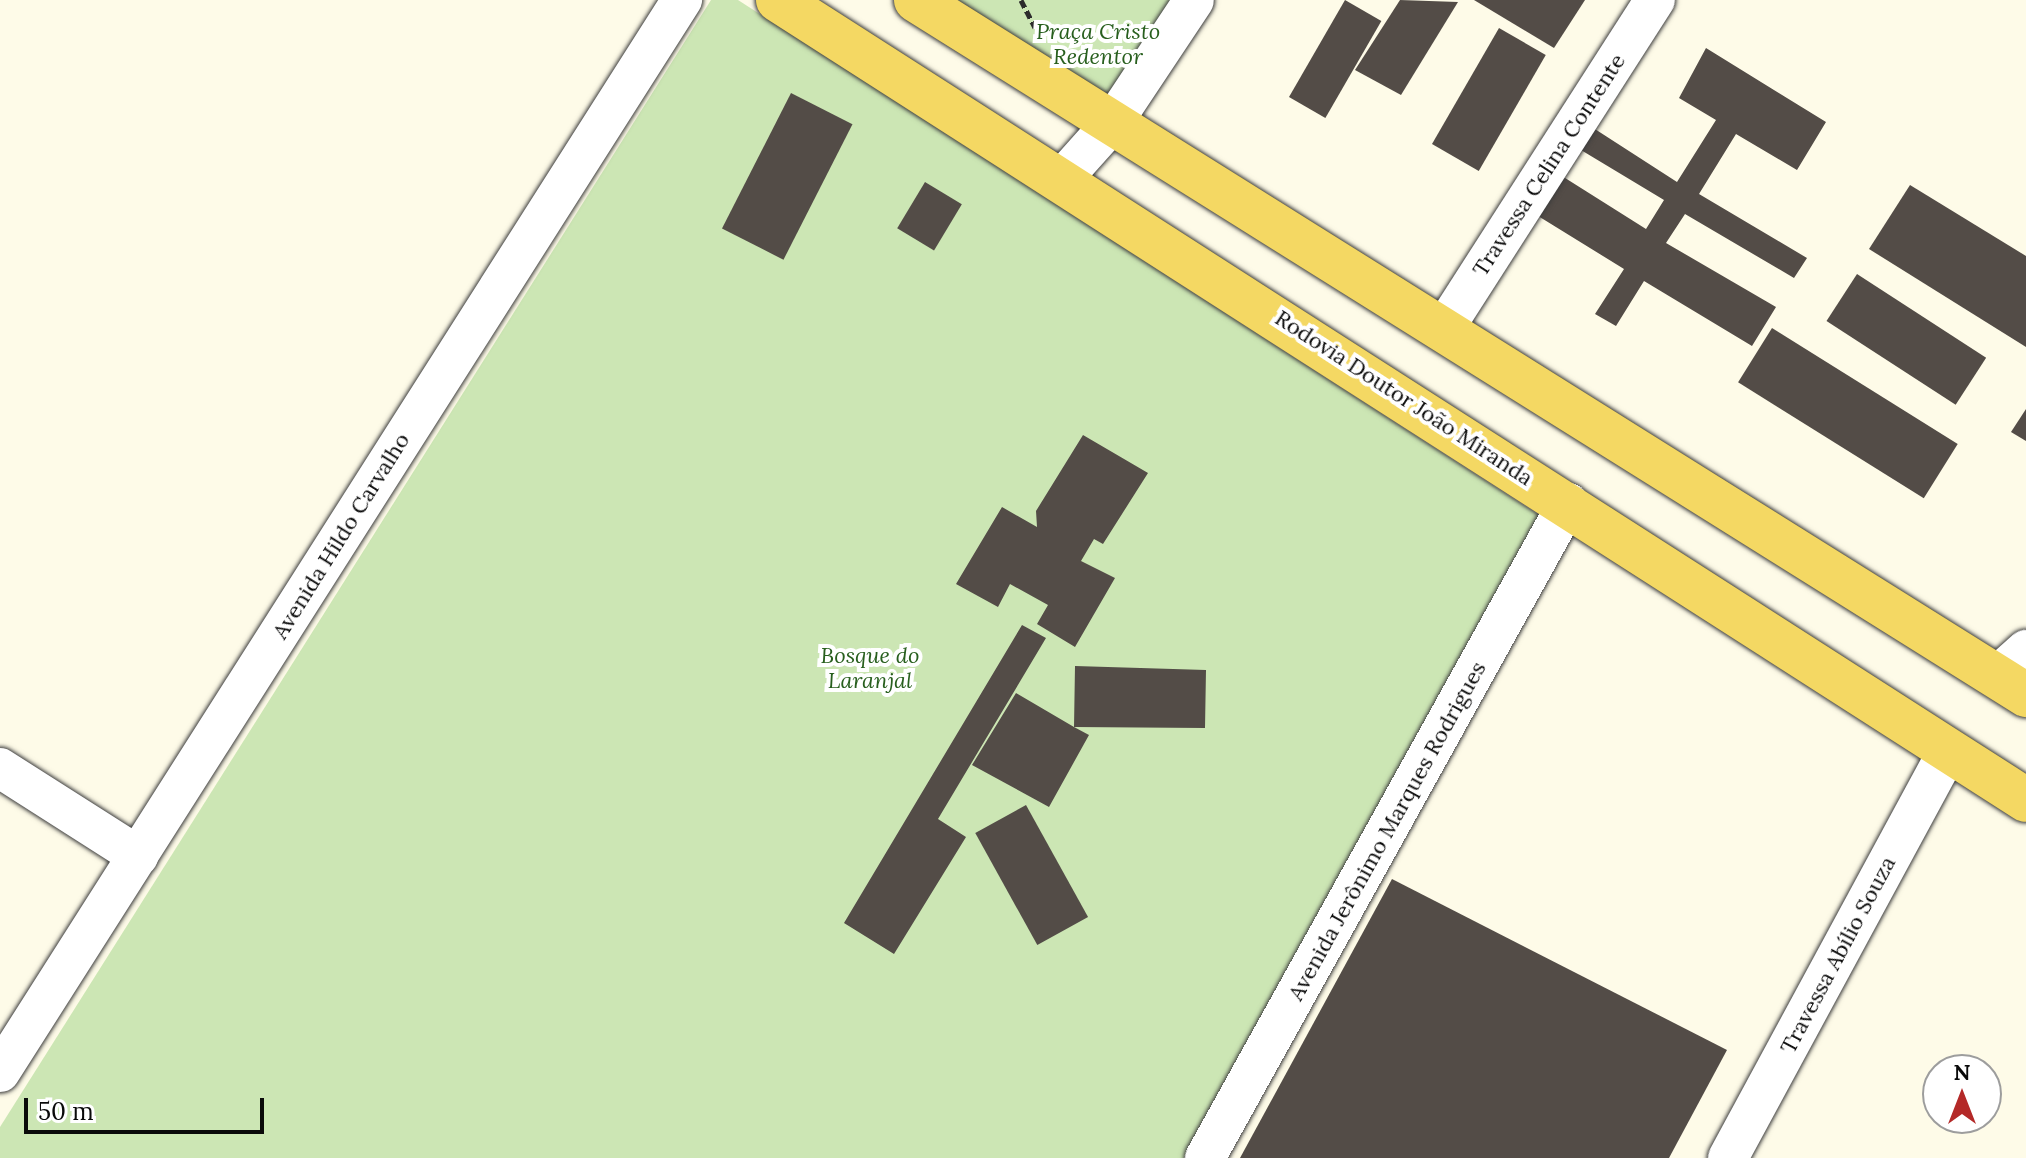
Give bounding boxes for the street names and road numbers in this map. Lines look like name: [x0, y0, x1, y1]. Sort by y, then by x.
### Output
street label: Travessa Celina Contente: [1467, 49, 1631, 281]
street label: Rodovia Doutor João Miranda: [1270, 305, 1538, 491]
street label: Avenida Hildo Carvalho: [267, 428, 415, 644]
street label: Avenida Jerônimo Marques Rodrigues: [1283, 657, 1491, 1005]
street label: Travessa Abílio Souza: [1775, 852, 1901, 1058]

